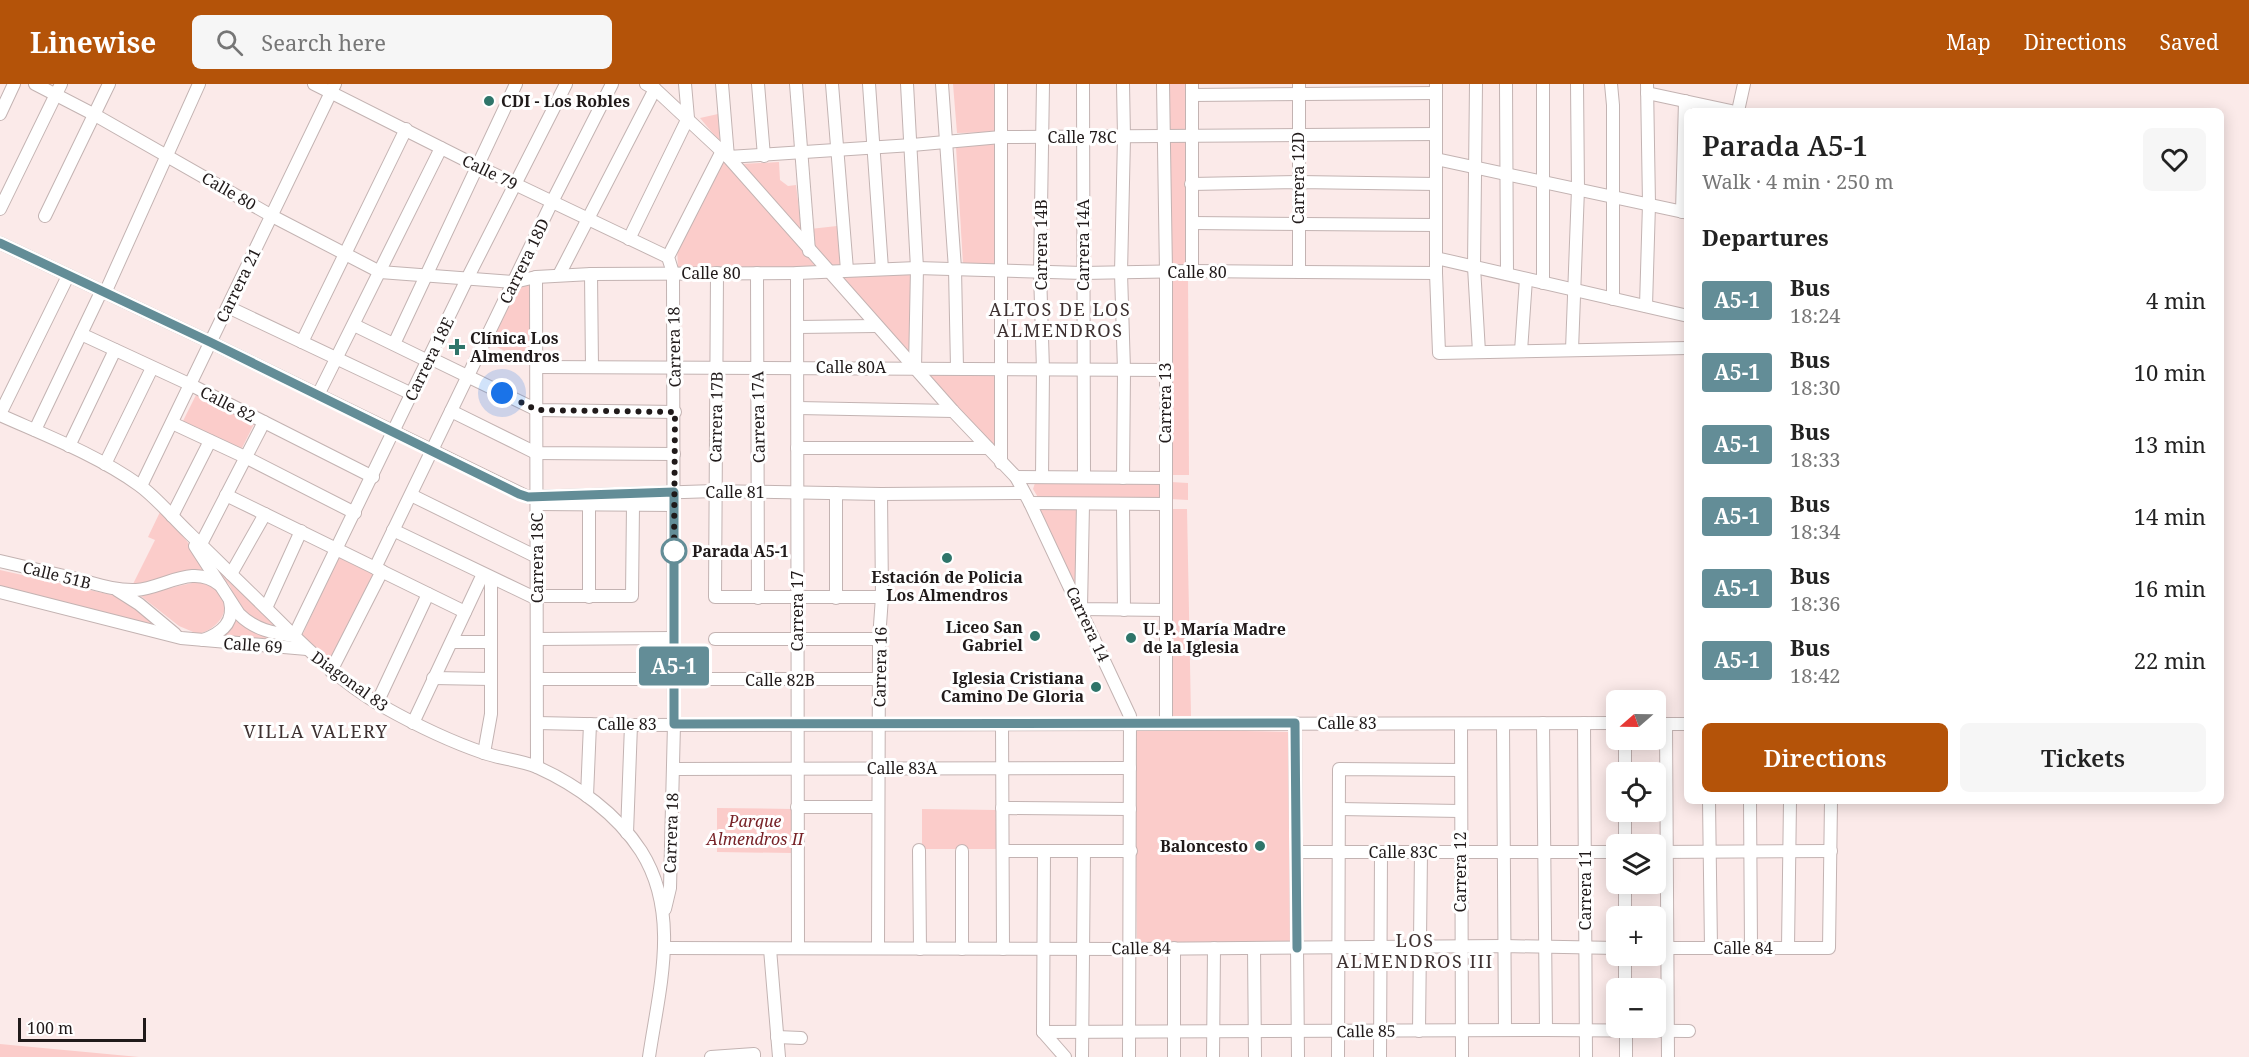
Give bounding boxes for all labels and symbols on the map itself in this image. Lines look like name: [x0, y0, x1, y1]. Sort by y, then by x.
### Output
place label: CDI - Los Robles: [501, 90, 630, 112]
marker: CDI - Los Robles: [482, 94, 496, 108]
street label: Calle 78C: [1047, 126, 1117, 148]
street label: Carrera 12D: [1287, 132, 1309, 224]
street label: Calle 79: [458, 149, 522, 195]
street label: Calle 80: [198, 167, 260, 215]
street label: Carrera 14A: [1072, 198, 1094, 291]
street label: Carrera 14B: [1030, 199, 1052, 291]
street label: Carrera 18D: [494, 215, 554, 307]
street label: Carrera 21: [210, 244, 266, 326]
street label: Calle 80: [1167, 261, 1227, 283]
street label: Calle 80: [681, 262, 741, 284]
district label: ALTOS DE LOS ALMENDROS: [989, 297, 1131, 342]
street label: Carrera 18: [662, 306, 686, 388]
street label: Carrera 18E: [399, 313, 459, 405]
place label: Clínica Los Almendros: [470, 327, 560, 367]
marker: Clínica Los Almendros: [448, 338, 466, 356]
street label: Calle 80A: [816, 356, 887, 378]
street label: Carrera 13: [1154, 363, 1176, 443]
street label: Carrera 17A: [746, 370, 770, 463]
street label: Carrera 17B: [704, 371, 728, 463]
your location: [487, 378, 517, 408]
street label: Calle 82: [197, 381, 259, 427]
street label: Calle 81: [705, 481, 765, 503]
street label: Carrera 18C: [526, 513, 548, 603]
marker: Parada A5-1: [661, 538, 687, 564]
place label: Parada A5-1: [692, 540, 789, 562]
marker: Estación de Policia Los Almendros: [940, 551, 954, 565]
street label: Calle 51B: [20, 556, 94, 594]
place label: Estación de Policia Los Almendros: [871, 566, 1023, 606]
street label: Carrera 17: [786, 571, 808, 651]
street label: Carrera 14: [1061, 583, 1115, 665]
place label: Liceo San Gabriel: [946, 616, 1023, 656]
place label: U. P. María Madre de la Iglesia: [1143, 618, 1286, 658]
street label: Carrera 16: [868, 626, 892, 708]
marker: Liceo San Gabriel: [1028, 629, 1042, 643]
marker: U. P. María Madre de la Iglesia: [1124, 631, 1138, 645]
street label: Calle 69: [223, 632, 283, 658]
street label: Diagonal 83: [307, 646, 393, 716]
line badge: A5-1: [632, 646, 716, 686]
place label: Iglesia Cristiana Camino De Gloria: [941, 667, 1084, 707]
street label: Calle 82B: [745, 669, 815, 691]
marker: Iglesia Cristiana Camino De Gloria: [1089, 680, 1103, 694]
north arrow: [1606, 690, 1666, 750]
street label: Calle 83: [1317, 712, 1377, 734]
street label: Calle 83: [597, 713, 657, 735]
district label: VILLA VALERY: [244, 719, 388, 743]
street label: Calle 83A: [867, 757, 938, 779]
street label: Carrera 18: [659, 792, 683, 874]
park label: Parque Almendros II: [706, 810, 805, 850]
street label: Carrera 12: [1449, 832, 1471, 912]
place label: Baloncesto: [1160, 835, 1248, 857]
marker: Baloncesto: [1253, 839, 1267, 853]
street label: Calle 83C: [1368, 841, 1438, 863]
street label: Carrera 11: [1574, 850, 1596, 930]
district label: LOS ALMENDROS III: [1336, 928, 1494, 973]
street label: Calle 84: [1111, 936, 1171, 960]
street label: Calle 84: [1713, 937, 1773, 959]
scale bar: [18, 1015, 146, 1042]
street label: Calle 85: [1336, 1019, 1396, 1043]

